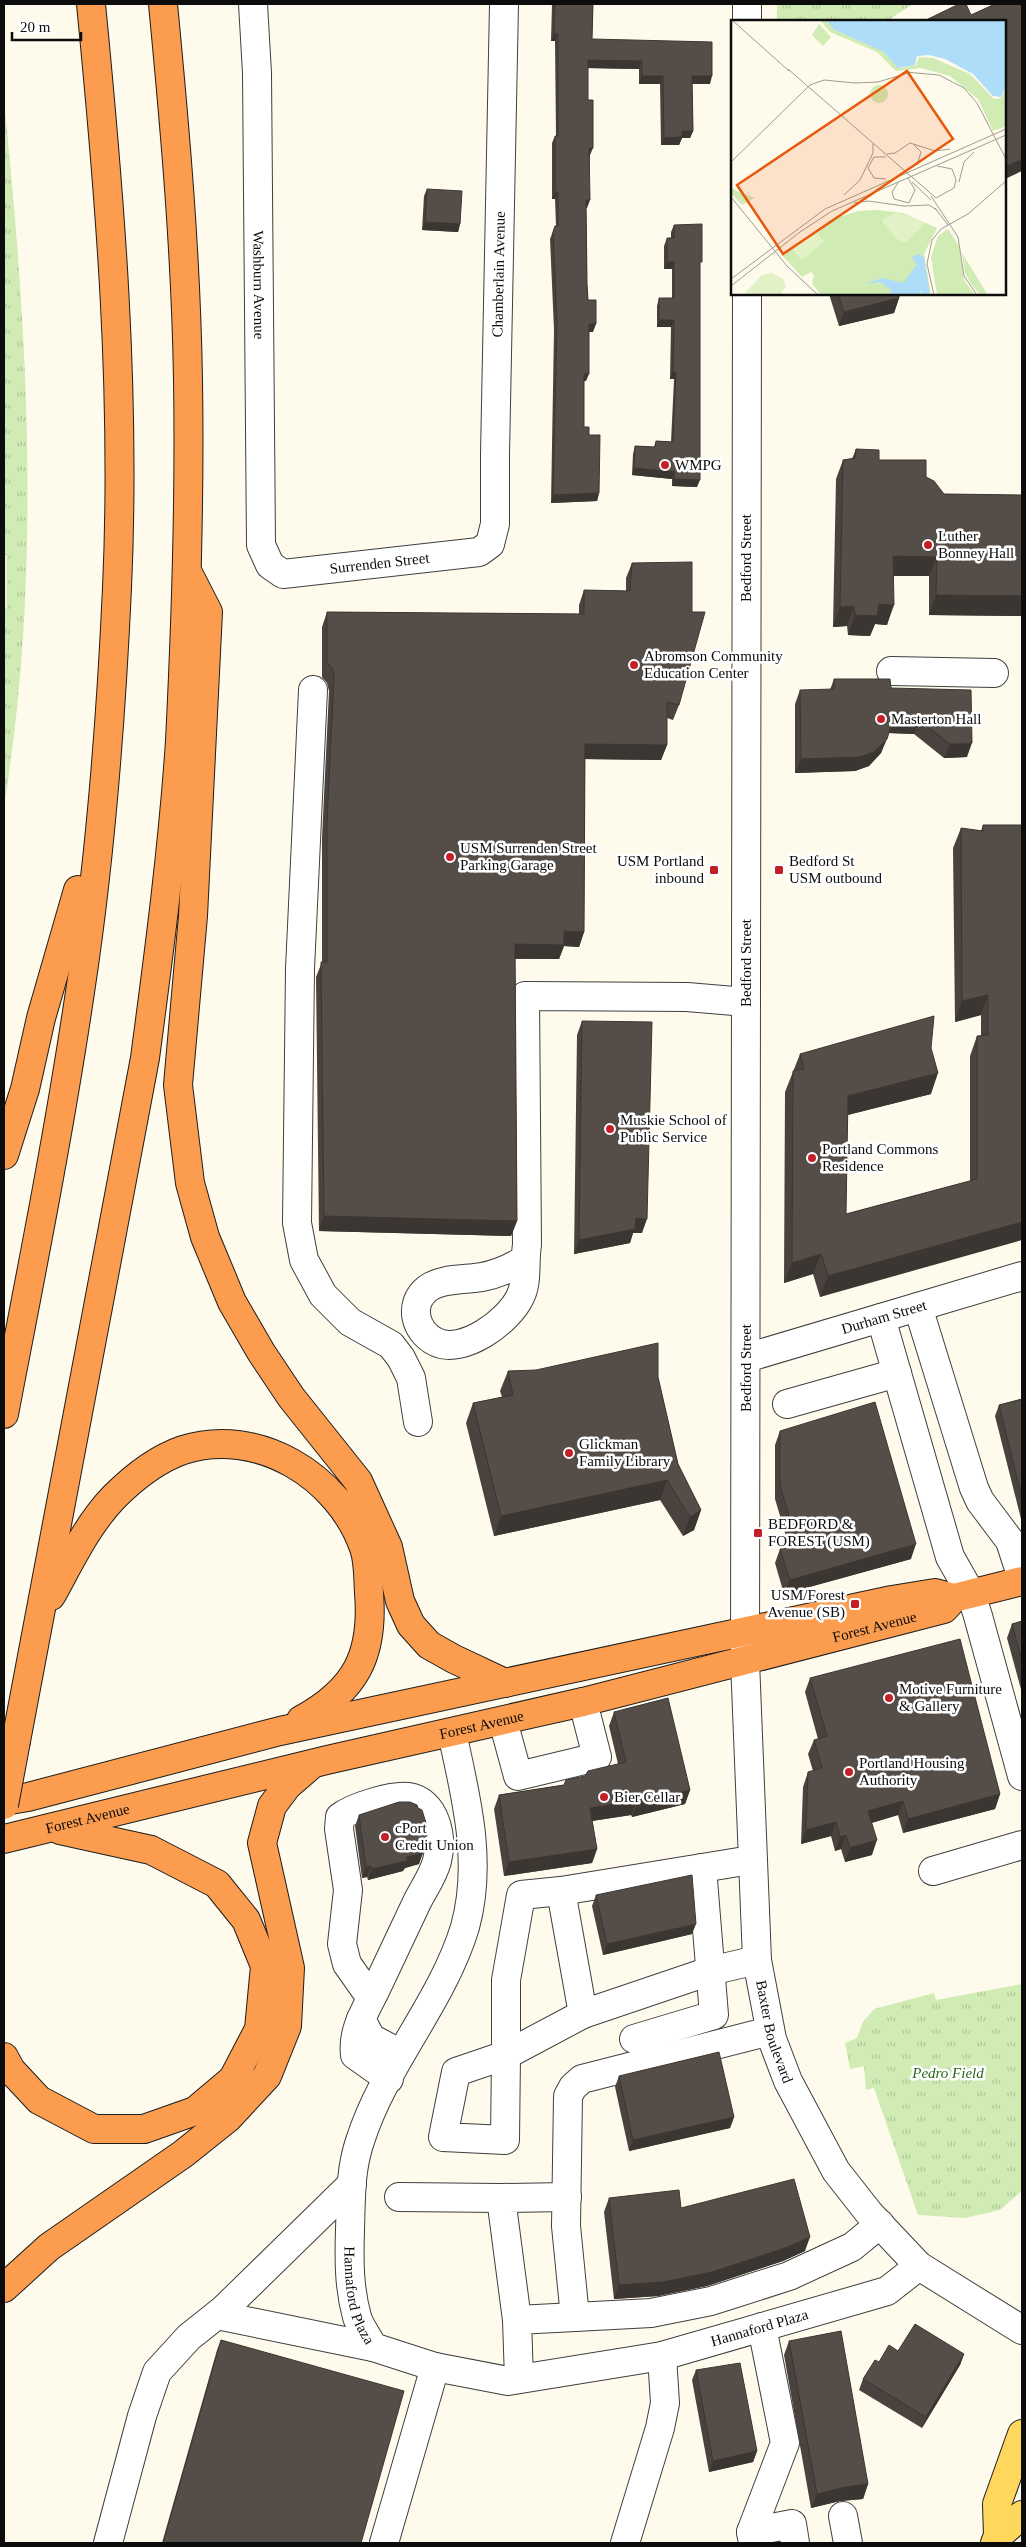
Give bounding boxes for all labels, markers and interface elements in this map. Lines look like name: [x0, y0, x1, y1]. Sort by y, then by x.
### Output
scale bar: [12, 10, 81, 42]
text: 20 m: [20, 19, 51, 35]
inset map: [731, 20, 1006, 295]
street label: Chamberlain Avenue: [489, 211, 508, 338]
street label: Washburn Avenue: [250, 230, 267, 340]
place label: WMPG: [675, 457, 722, 473]
marker: WMPG: [659, 459, 671, 471]
street label: Bedford Street: [738, 513, 754, 602]
place label: Luther Bonney Hall: [938, 528, 1014, 561]
marker: Luther Bonney Hall: [922, 539, 934, 551]
street label: Surrenden Street: [329, 550, 431, 577]
place label: Abromson Community Education Center: [644, 648, 783, 681]
marker: Abromson Community Education Center: [628, 659, 640, 671]
place label: Masterton Hall: [891, 711, 981, 727]
marker: Masterton Hall: [875, 713, 887, 725]
place label: USM Surrenden Street Parking Garage: [460, 840, 597, 873]
marker: USM Surrenden Street Parking Garage: [444, 851, 456, 863]
place label: USM Portland inbound: [617, 853, 704, 886]
place label: Bedford St USM outbound: [789, 853, 882, 886]
marker: USM Portland inbound: [708, 864, 720, 876]
marker: Bedford St USM outbound: [773, 864, 785, 876]
street label: Bedford Street: [738, 918, 754, 1007]
place label: Muskie School of Public Service: [620, 1112, 727, 1145]
marker: Muskie School of Public Service: [604, 1123, 616, 1135]
place label: Portland Commons Residence: [822, 1141, 938, 1174]
marker: Portland Commons Residence: [806, 1152, 818, 1164]
street label: Durham Street: [840, 1297, 929, 1337]
street label: Bedford Street: [738, 1323, 754, 1412]
place label: Glickman Family Library: [579, 1436, 671, 1469]
marker: Glickman Family Library: [563, 1447, 575, 1459]
place label: BEDFORD & FOREST (USM): [768, 1516, 870, 1550]
marker: BEDFORD & FOREST (USM): [752, 1527, 764, 1539]
place label: USM/Forest Avenue (SB): [767, 1587, 846, 1621]
marker: USM/Forest Avenue (SB): [849, 1598, 861, 1610]
street label: Forest Avenue: [831, 1608, 918, 1645]
place label: Motive Furniture & Gallery: [899, 1681, 1002, 1714]
marker: Motive Furniture & Gallery: [883, 1692, 895, 1704]
street label: Forest Avenue: [438, 1708, 526, 1742]
place label: Portland Housing Authority: [859, 1755, 965, 1788]
marker: Portland Housing Authority: [843, 1766, 855, 1778]
place label: Bier Cellar: [614, 1789, 680, 1805]
marker: Bier Cellar: [598, 1791, 610, 1803]
street label: Forest Avenue: [44, 1800, 132, 1837]
place label: cPort Credit Union: [395, 1820, 474, 1853]
marker: cPort Credit Union: [379, 1831, 391, 1843]
street label: Baxter Boulevard: [753, 1979, 796, 2086]
park label: Pedro Field: [911, 2065, 984, 2081]
street label: Hannaford Plaza: [342, 2246, 378, 2347]
street label: Hannaford Plaza: [709, 2306, 810, 2349]

